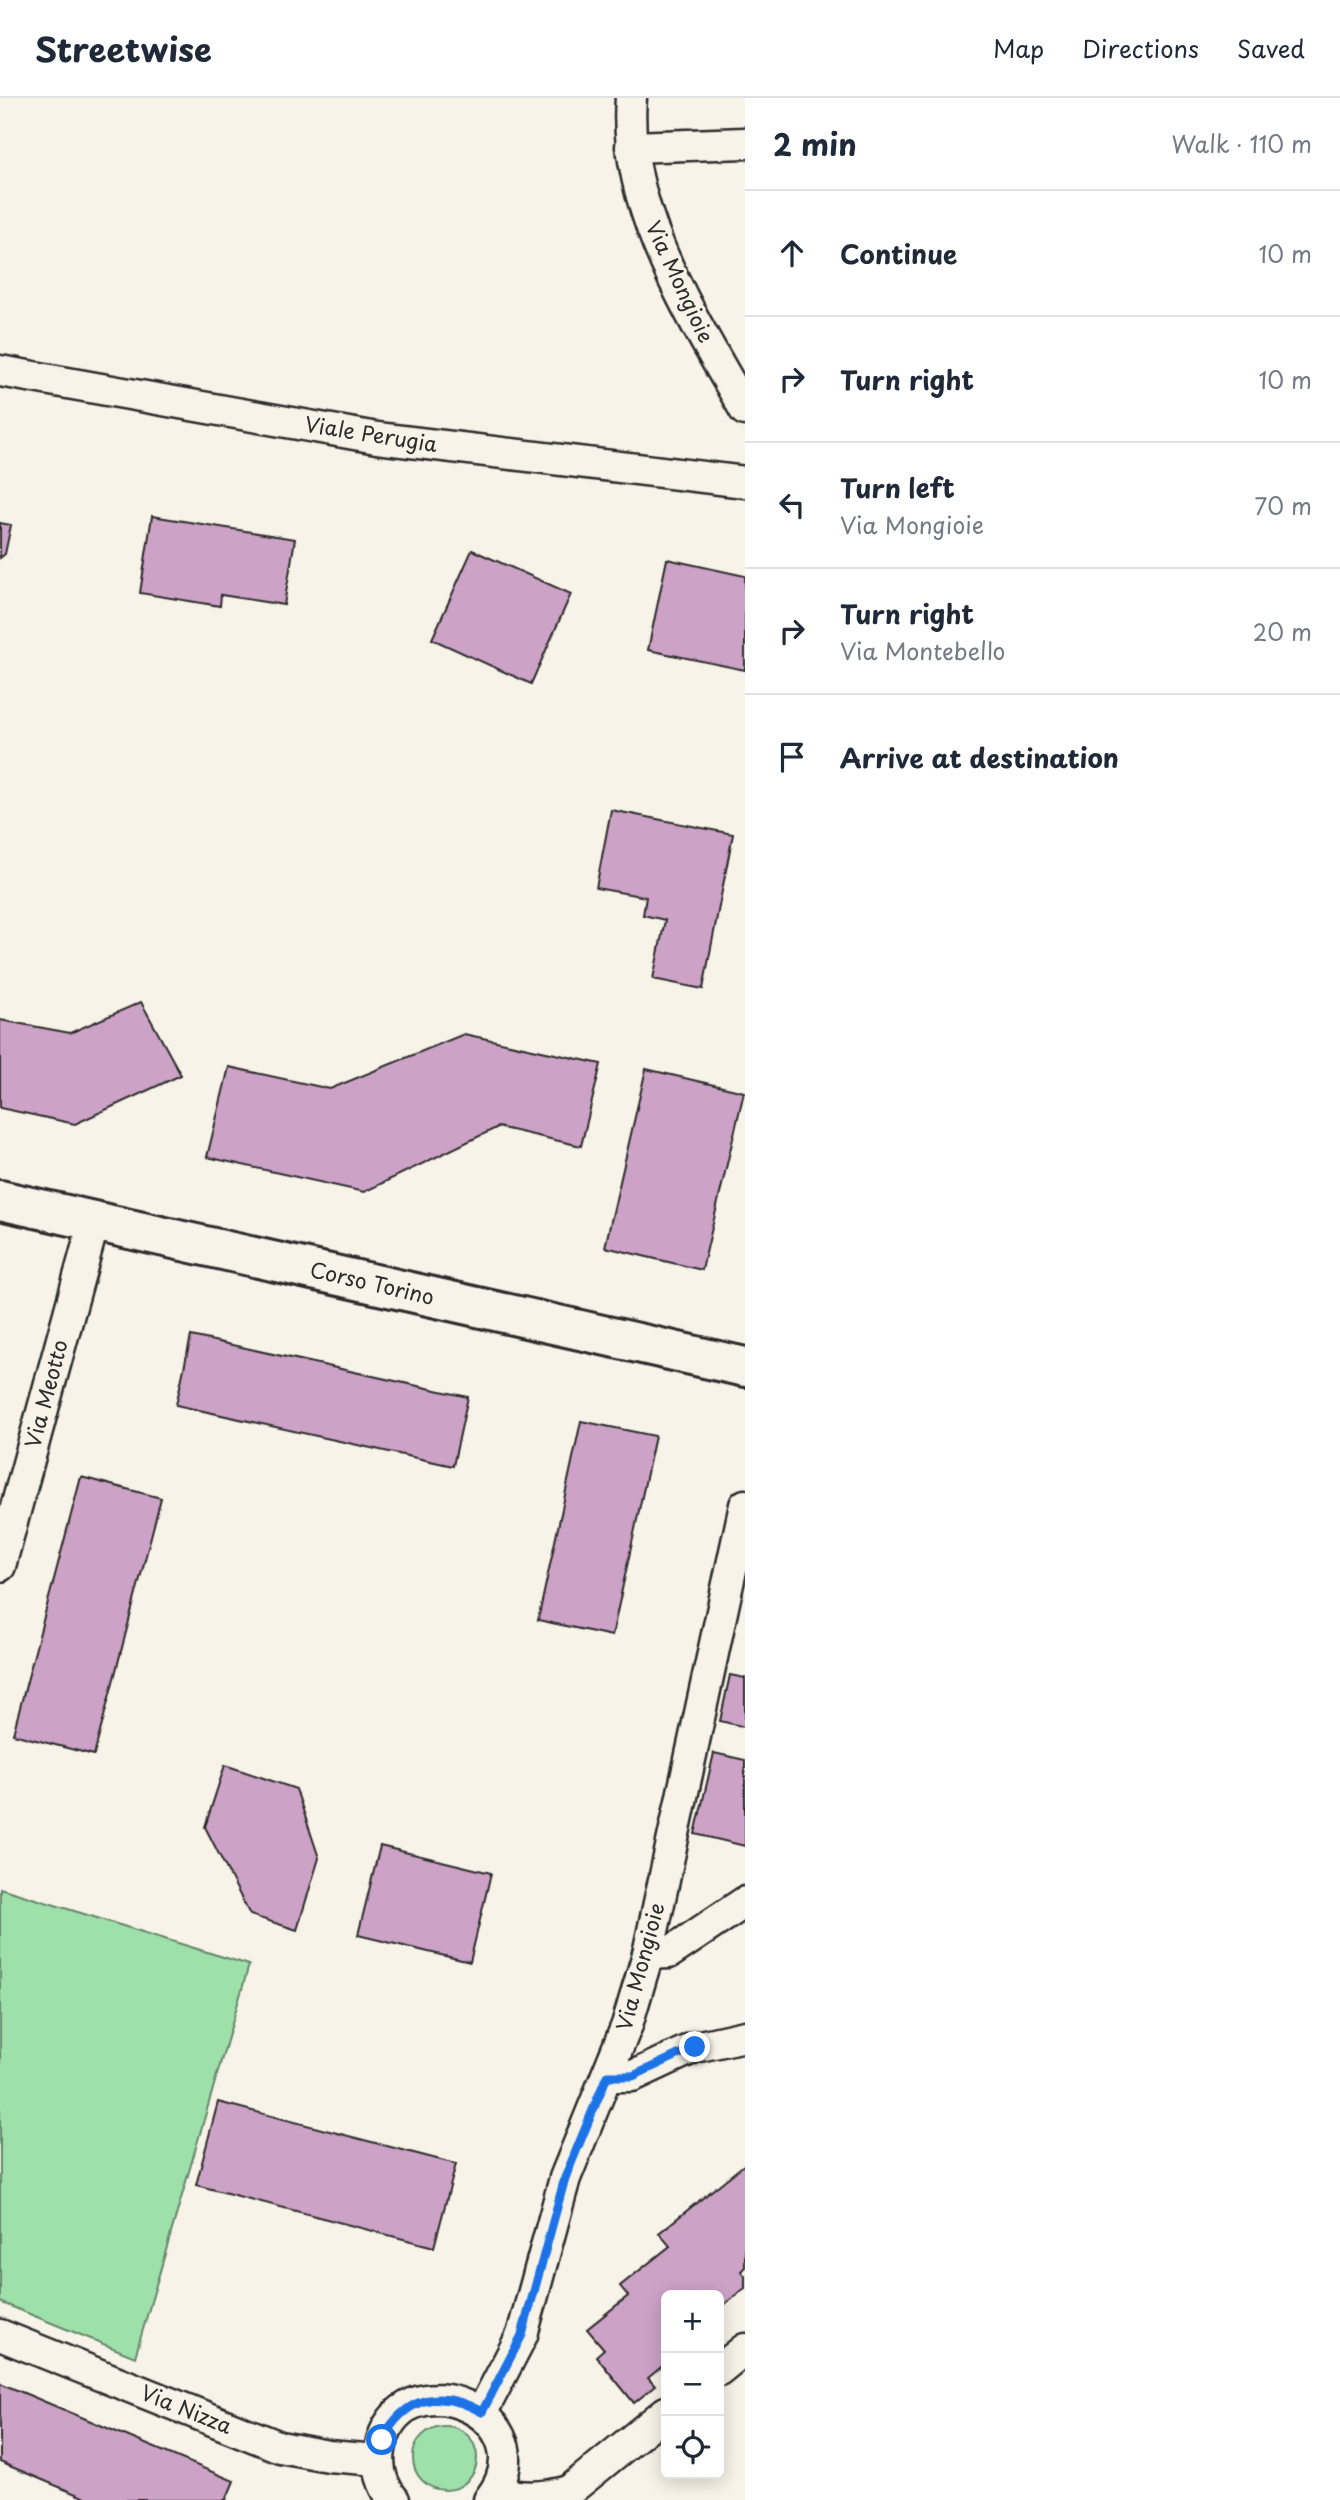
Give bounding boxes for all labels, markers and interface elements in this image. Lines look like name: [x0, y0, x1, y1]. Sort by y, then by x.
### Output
text: Streetwise: [35, 23, 212, 73]
text: Map: [993, 30, 1044, 66]
text: Directions: [1082, 30, 1199, 66]
text: Saved: [1237, 30, 1305, 66]
text: 2 min: [773, 121, 857, 166]
text: Walk · 110 m: [1171, 126, 1312, 161]
street label: Via Mongioie: [639, 215, 723, 347]
icon: ahead: [773, 234, 811, 272]
text: Continue: [840, 234, 957, 273]
text: 10 m: [1258, 236, 1312, 271]
icon: right: [773, 360, 811, 398]
text: Turn right: [840, 360, 974, 399]
text: 10 m: [1258, 362, 1312, 397]
street label: Viale Perugia: [303, 407, 440, 459]
text: Turn left: [840, 468, 955, 507]
icon: left: [773, 486, 811, 524]
text: 70 m: [1254, 488, 1312, 523]
text: Via Mongioie: [840, 507, 984, 542]
text: Turn right: [840, 594, 974, 633]
icon: right: [773, 612, 811, 650]
text: 20 m: [1253, 614, 1312, 649]
text: Via Montebello: [840, 633, 1005, 668]
icon: arrive: [773, 738, 811, 776]
text: Arrive at destination: [840, 738, 1119, 777]
street label: Corso Torino: [307, 1252, 438, 1312]
street label: Via Meotto: [15, 1336, 75, 1451]
street label: Via Mongioie: [607, 1899, 672, 2034]
route end: [679, 2031, 710, 2062]
map controls: [661, 2290, 724, 2479]
button: +: [661, 2290, 724, 2353]
button: −: [661, 2353, 724, 2416]
street label: Via Nizza: [136, 2375, 237, 2441]
button: locate: [661, 2416, 724, 2479]
route start: [366, 2424, 397, 2455]

